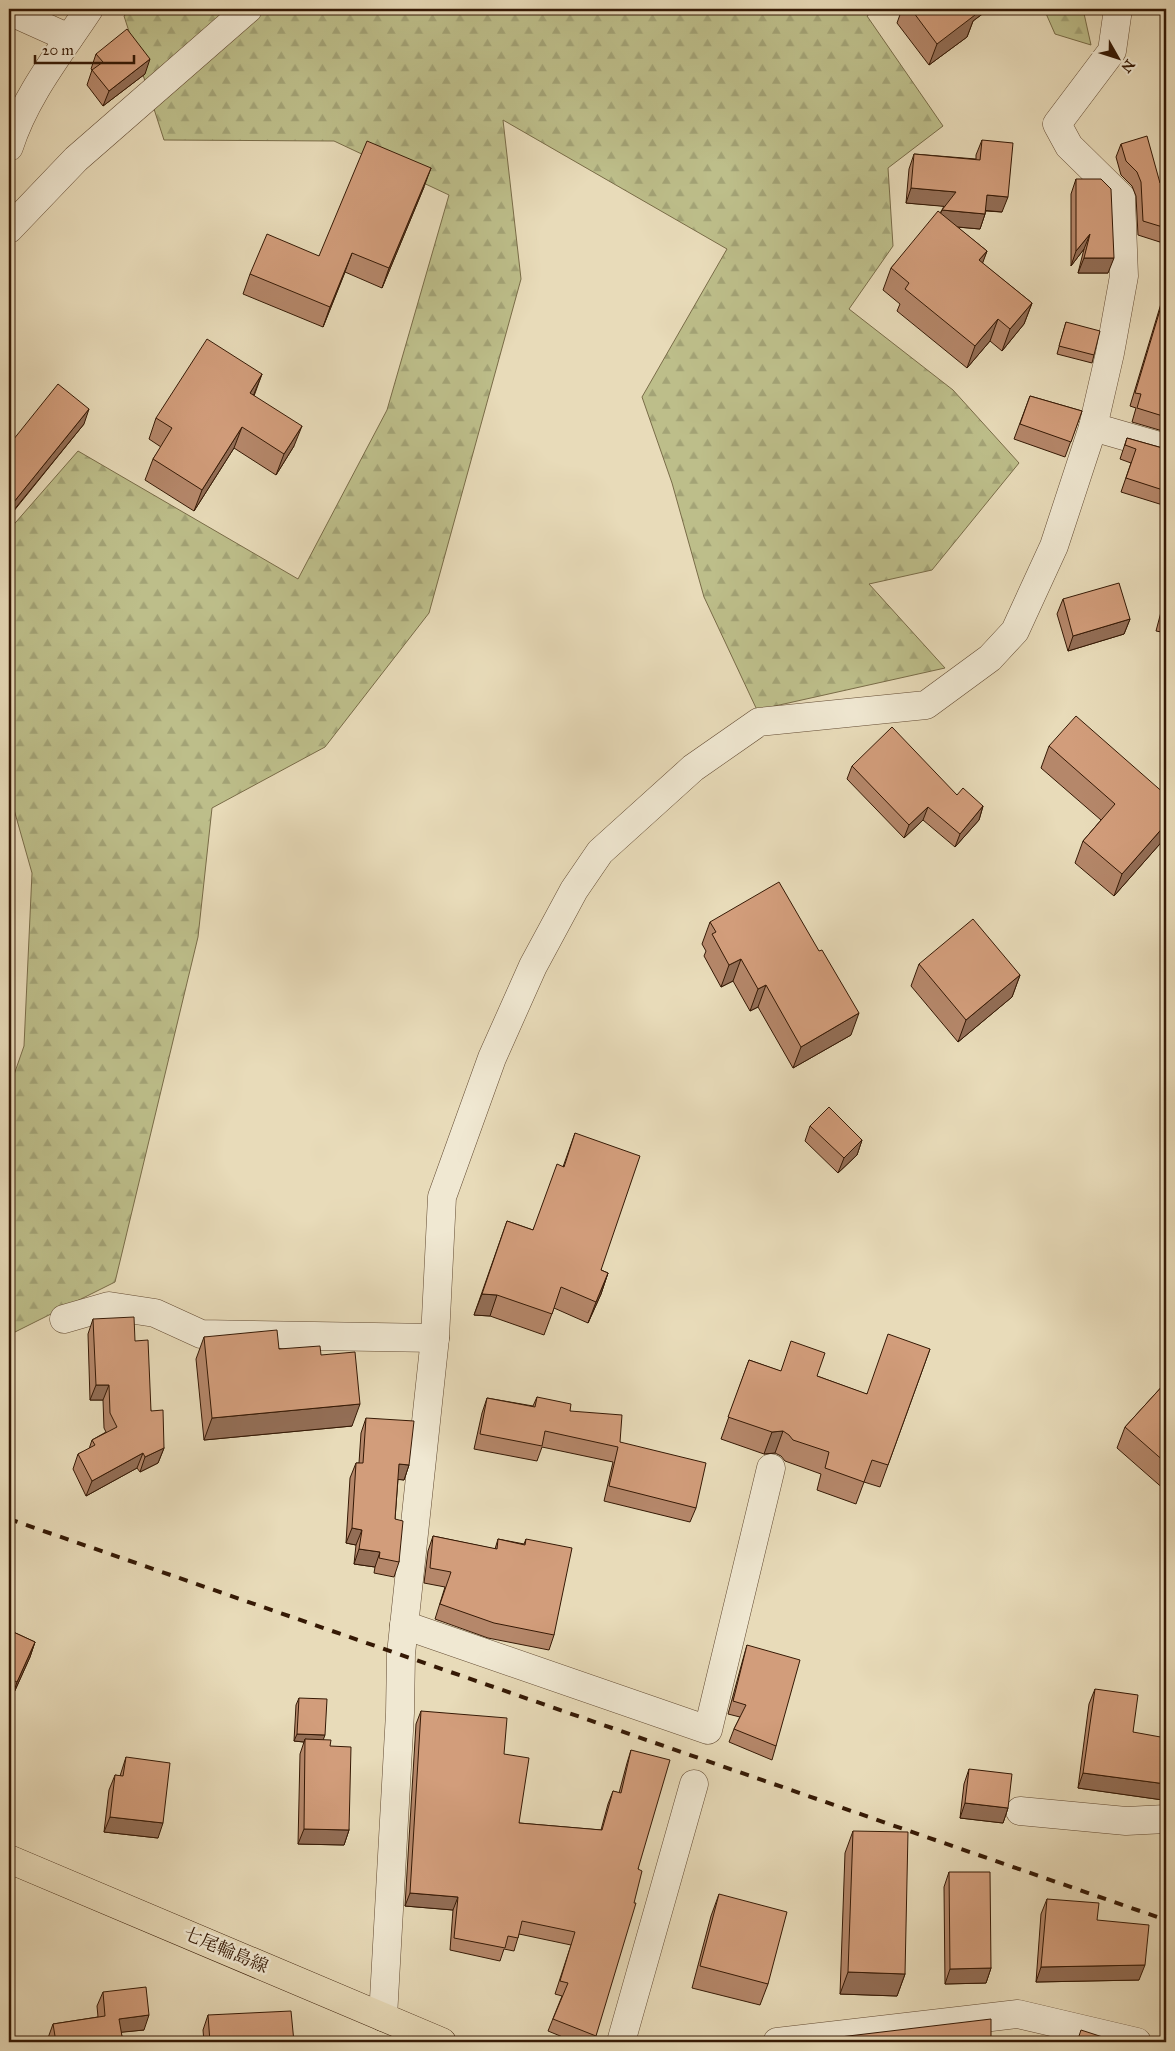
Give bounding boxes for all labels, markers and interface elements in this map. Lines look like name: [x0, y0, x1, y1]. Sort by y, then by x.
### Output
scale bar: [35, 32, 134, 64]
north arrow: [1092, 32, 1142, 82]
text: 20 m: [42, 41, 74, 59]
text: N: [1117, 56, 1138, 76]
street label: 七尾輪島線: [180, 1922, 272, 1978]

